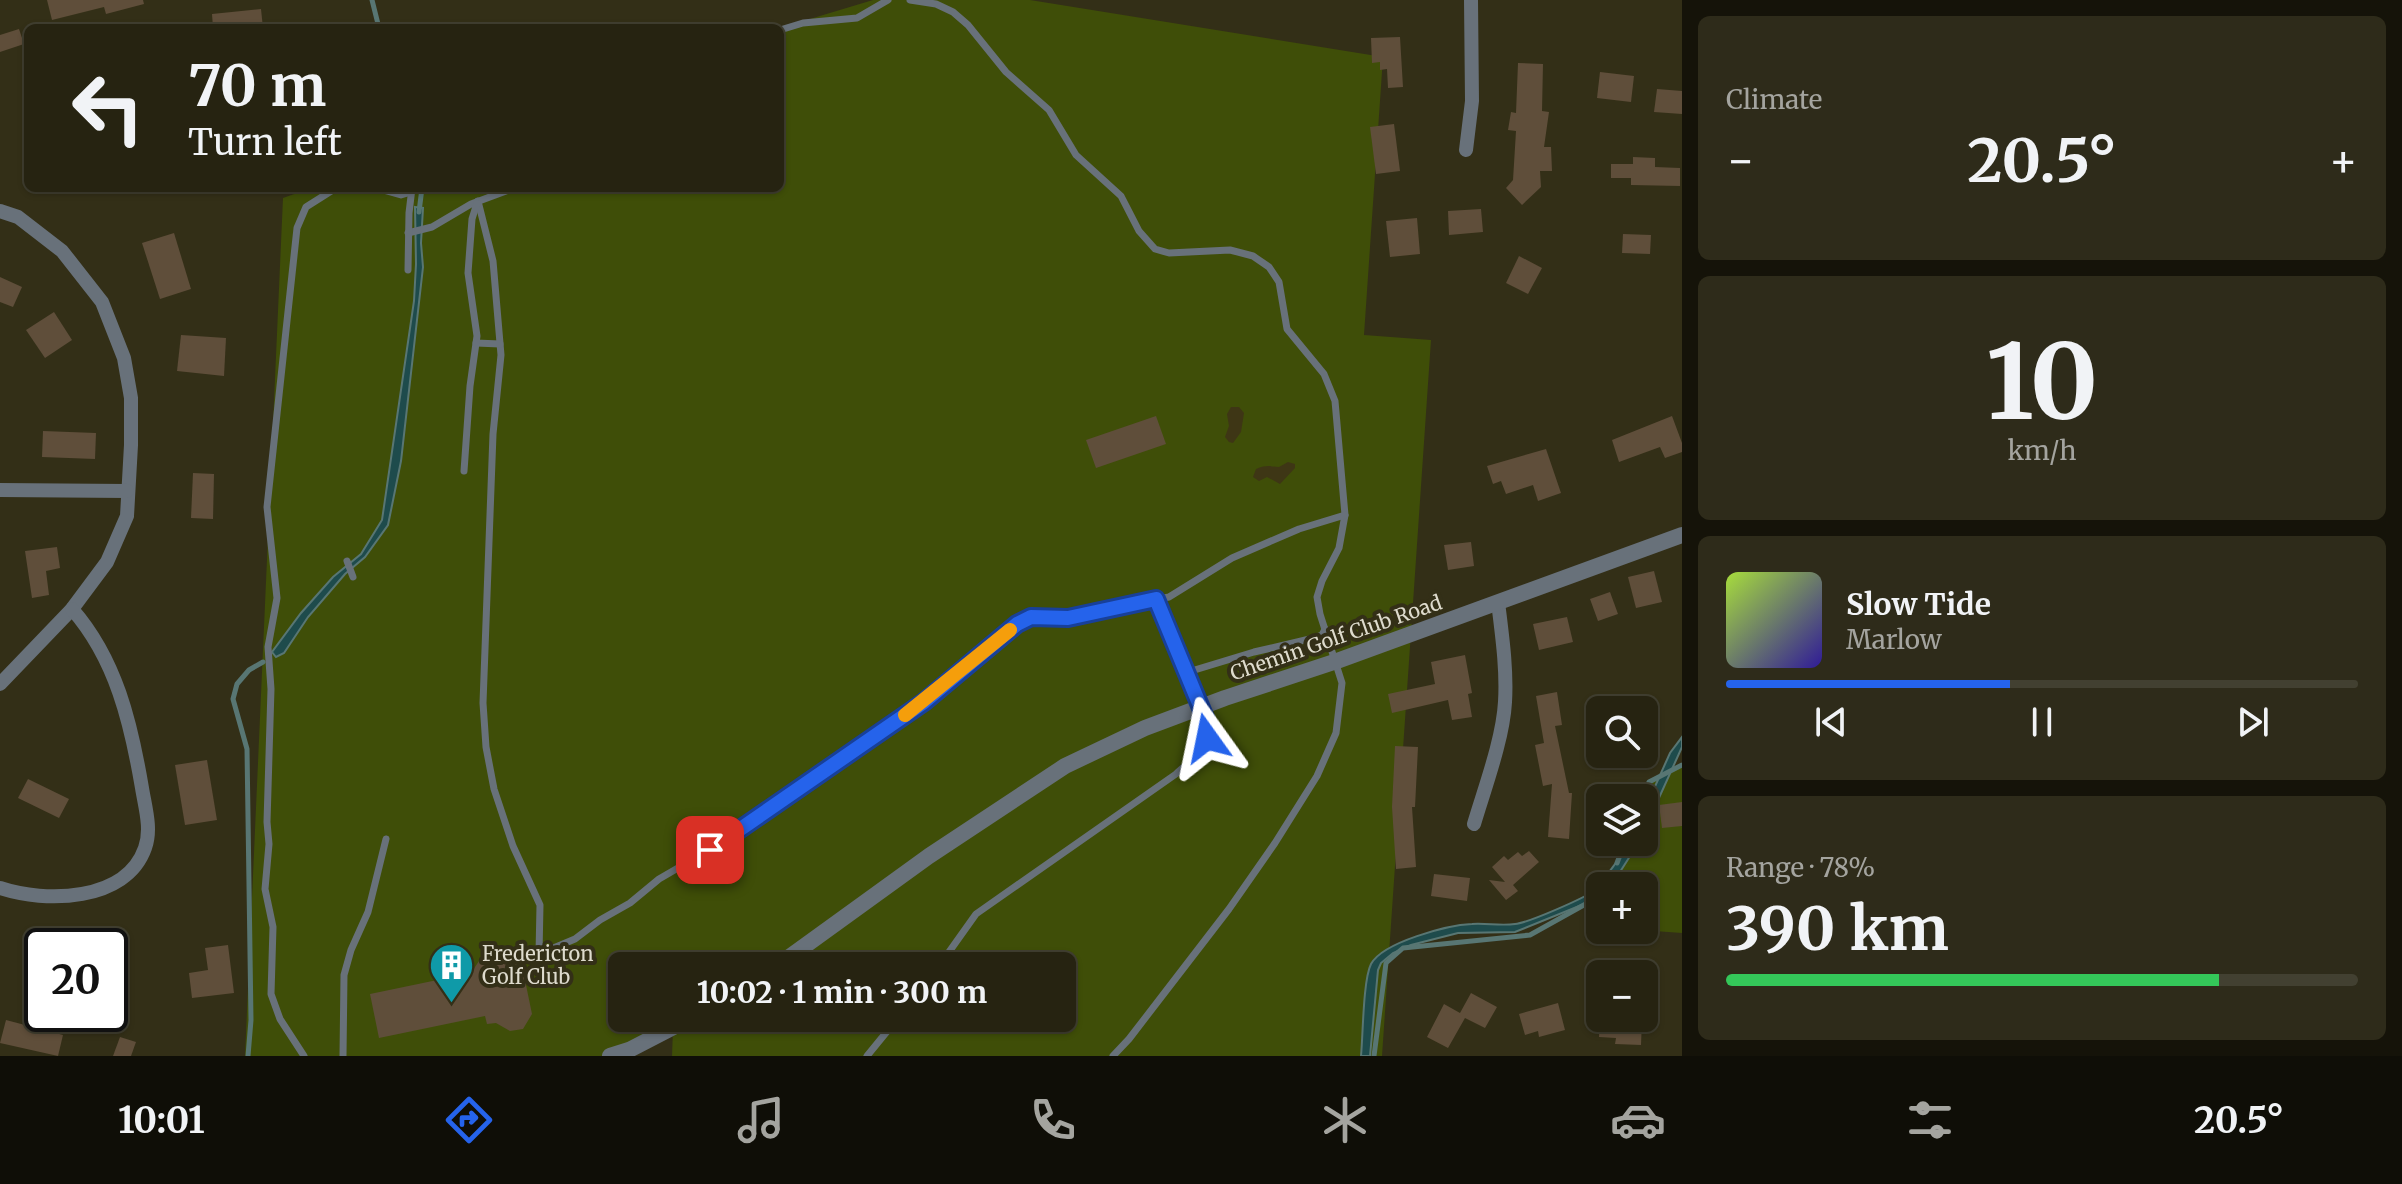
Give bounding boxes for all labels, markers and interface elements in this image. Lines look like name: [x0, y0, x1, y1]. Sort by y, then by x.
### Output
text: 70 m: [188, 51, 326, 121]
icon: left: [56, 56, 160, 160]
text: Climate: [1726, 83, 1822, 116]
text: Turn left: [188, 120, 342, 165]
text: 20.5°: [1967, 123, 2117, 198]
text: −: [1726, 133, 1755, 188]
text: +: [2329, 133, 2358, 188]
text: 10: [1986, 317, 2098, 447]
text: km/h: [2008, 434, 2076, 467]
text: Slow Tide: [1846, 585, 1991, 623]
street label: Chemin Golf Club Road: [1227, 590, 1445, 686]
text: Marlow: [1846, 623, 1942, 656]
position arrow: [1165, 696, 1249, 780]
map controls: [1586, 696, 1658, 1032]
button: search: [1586, 696, 1658, 768]
icon: previous: [1809, 700, 1853, 744]
icon: pause: [2020, 700, 2064, 744]
icon: next: [2231, 700, 2275, 744]
button: layers: [1586, 784, 1658, 856]
pin: [676, 816, 744, 884]
icon: arrive: [688, 828, 732, 872]
text: Range · 78%: [1726, 851, 1875, 884]
button: +: [1586, 872, 1658, 944]
text: 390 km: [1726, 891, 1949, 966]
speed limit sign: 20: [24, 928, 128, 1032]
building icon: Fredericton Golf Club: [427, 941, 475, 1004]
place label: Fredericton Golf Club: [482, 941, 593, 989]
button: −: [1586, 960, 1658, 1032]
text: 10:02 · 1 min · 300 m: [697, 973, 987, 1011]
icon: directions: [441, 1092, 497, 1148]
icon: music: [733, 1092, 789, 1148]
icon: phone: [1025, 1092, 1081, 1148]
icon: climate: [1317, 1092, 1373, 1148]
icon: car: [1610, 1092, 1666, 1148]
icon: filters: [1902, 1092, 1958, 1148]
text: 10:01: [118, 1098, 205, 1143]
text: 20.5°: [2194, 1098, 2284, 1143]

